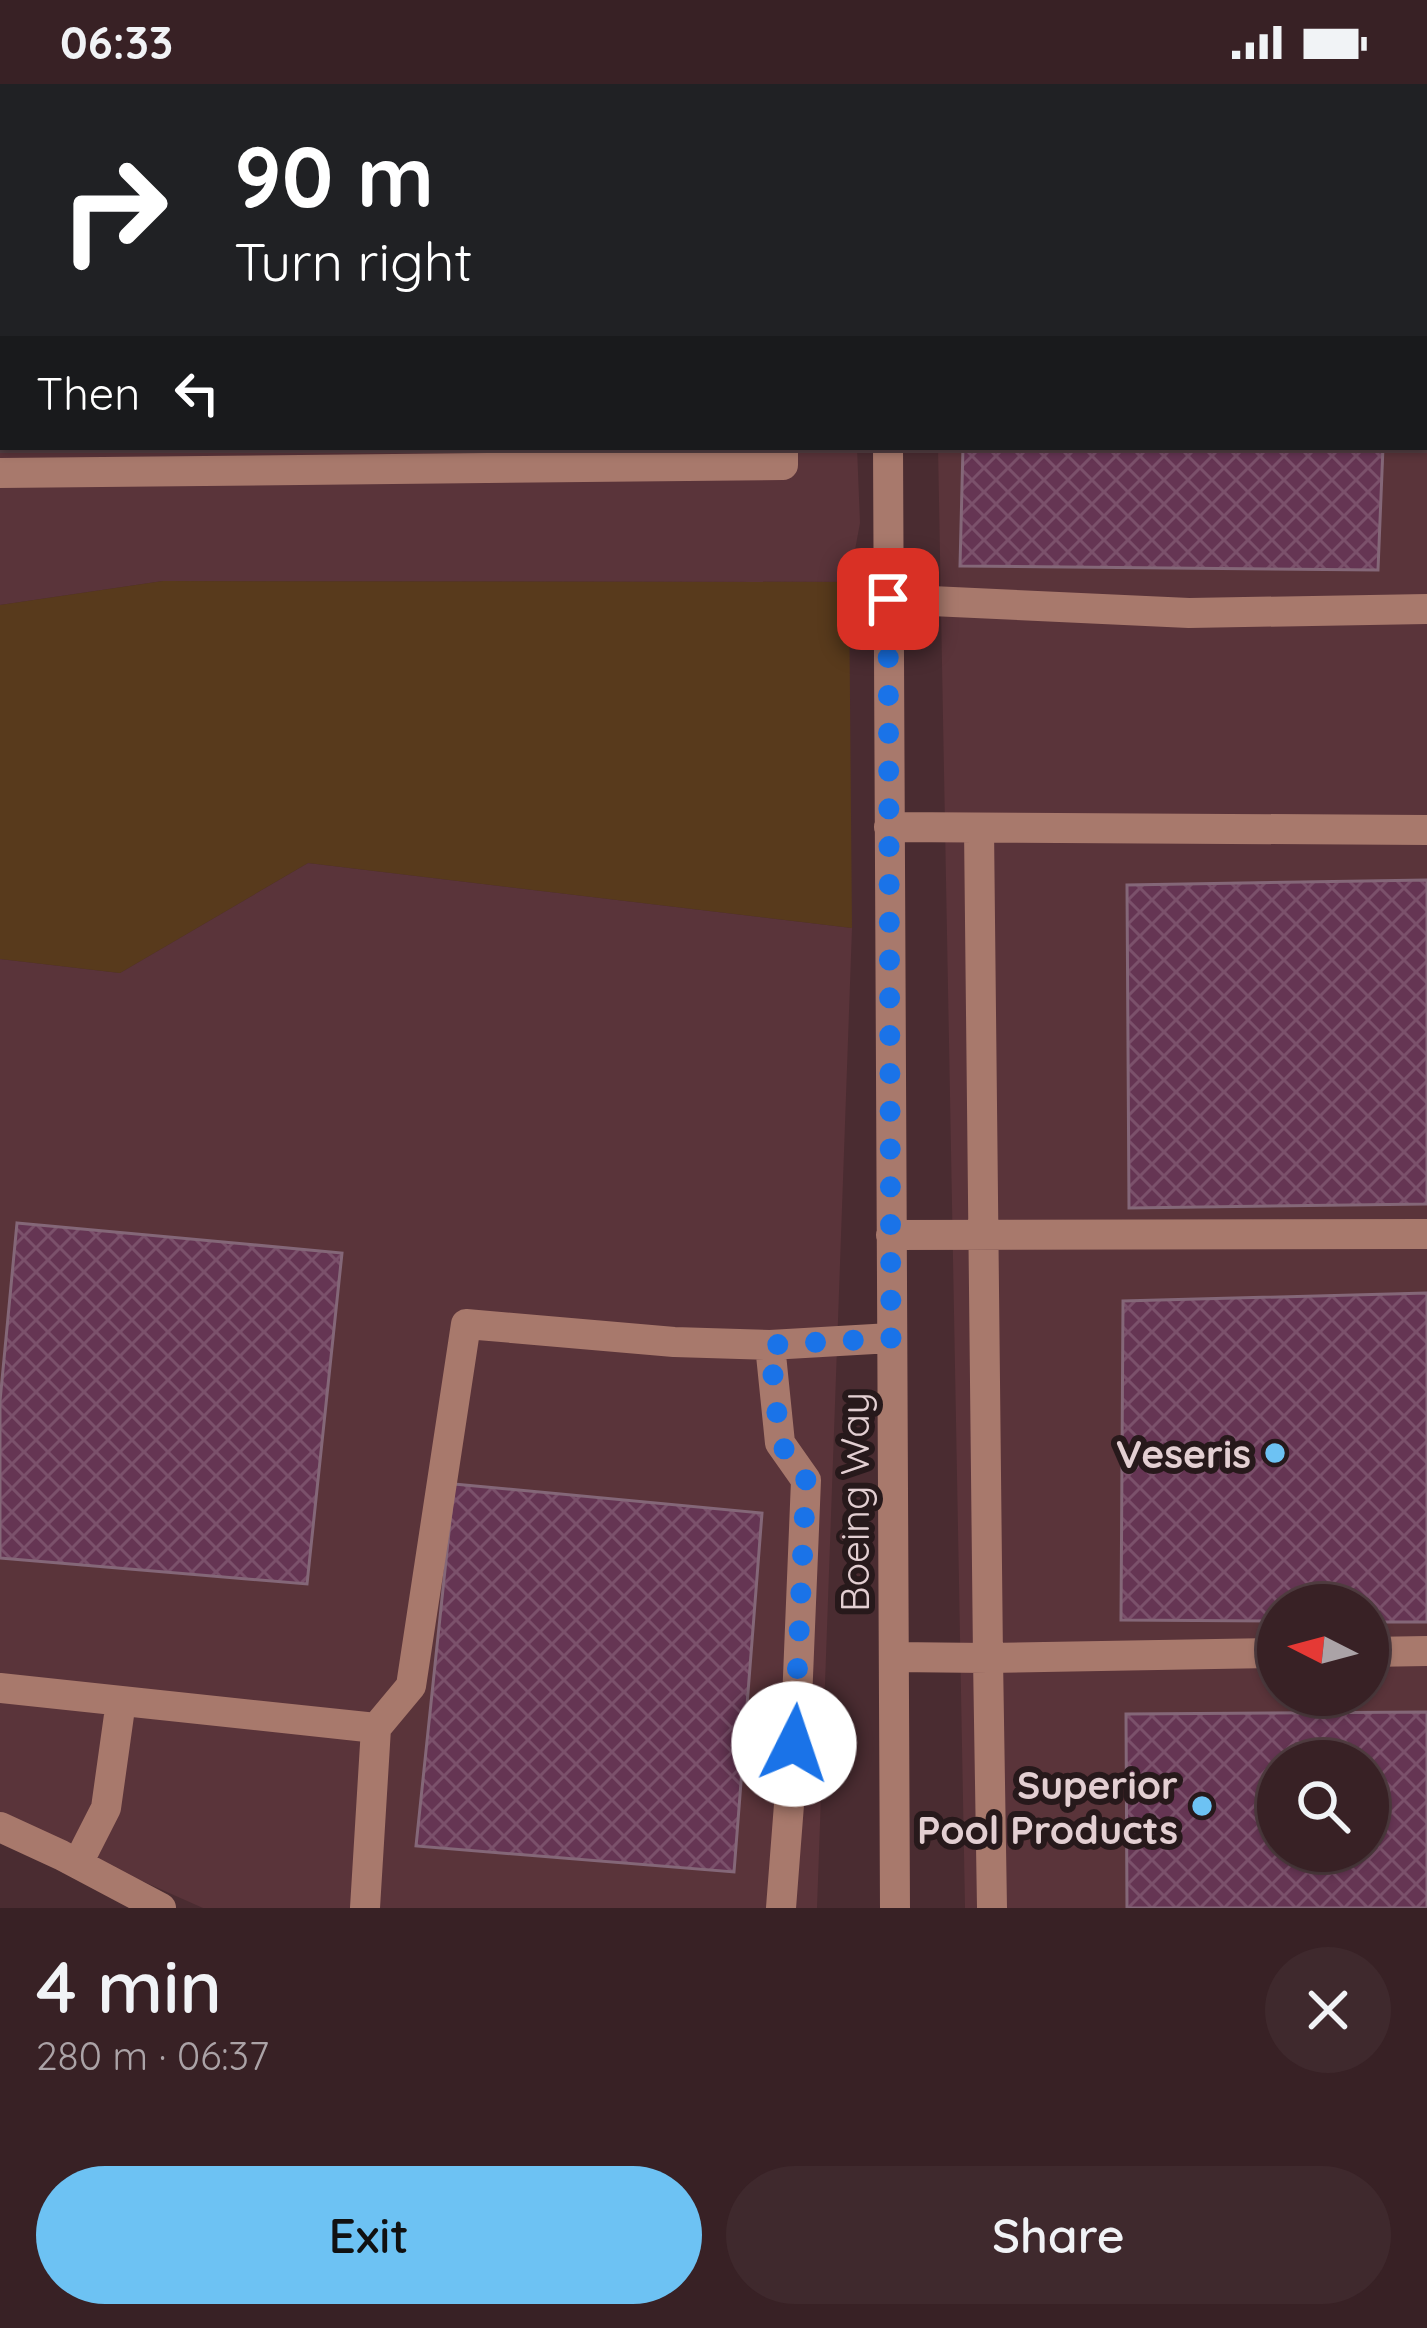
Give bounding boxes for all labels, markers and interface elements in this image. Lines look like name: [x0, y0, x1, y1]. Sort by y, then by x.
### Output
text: 06:33: [60, 14, 173, 70]
text: 90 m: [234, 123, 434, 228]
icon: right: [36, 132, 192, 288]
text: Turn right: [234, 227, 473, 295]
icon: left: [164, 360, 230, 426]
text: Then: [36, 365, 140, 421]
pin: [837, 548, 939, 650]
icon: arrive: [855, 566, 921, 632]
street label: Boeing Way: [830, 1392, 879, 1612]
place label: Veseris: [1116, 1429, 1251, 1478]
marker: Veseris: [1262, 1440, 1288, 1466]
north arrow: [1257, 1584, 1389, 1716]
map controls: [1257, 1584, 1389, 1872]
position arrow: [731, 1681, 857, 1807]
button: search: [1257, 1740, 1389, 1872]
place label: Superior Pool Products: [917, 1760, 1178, 1854]
marker: Superior Pool Products: [1189, 1793, 1215, 1819]
text: 4 min: [36, 1941, 222, 2031]
button: close: [1265, 1947, 1391, 2073]
text: 280 m · 06:37: [36, 2031, 269, 2080]
button: Exit: [36, 2166, 702, 2304]
button: Share: [726, 2166, 1391, 2304]

